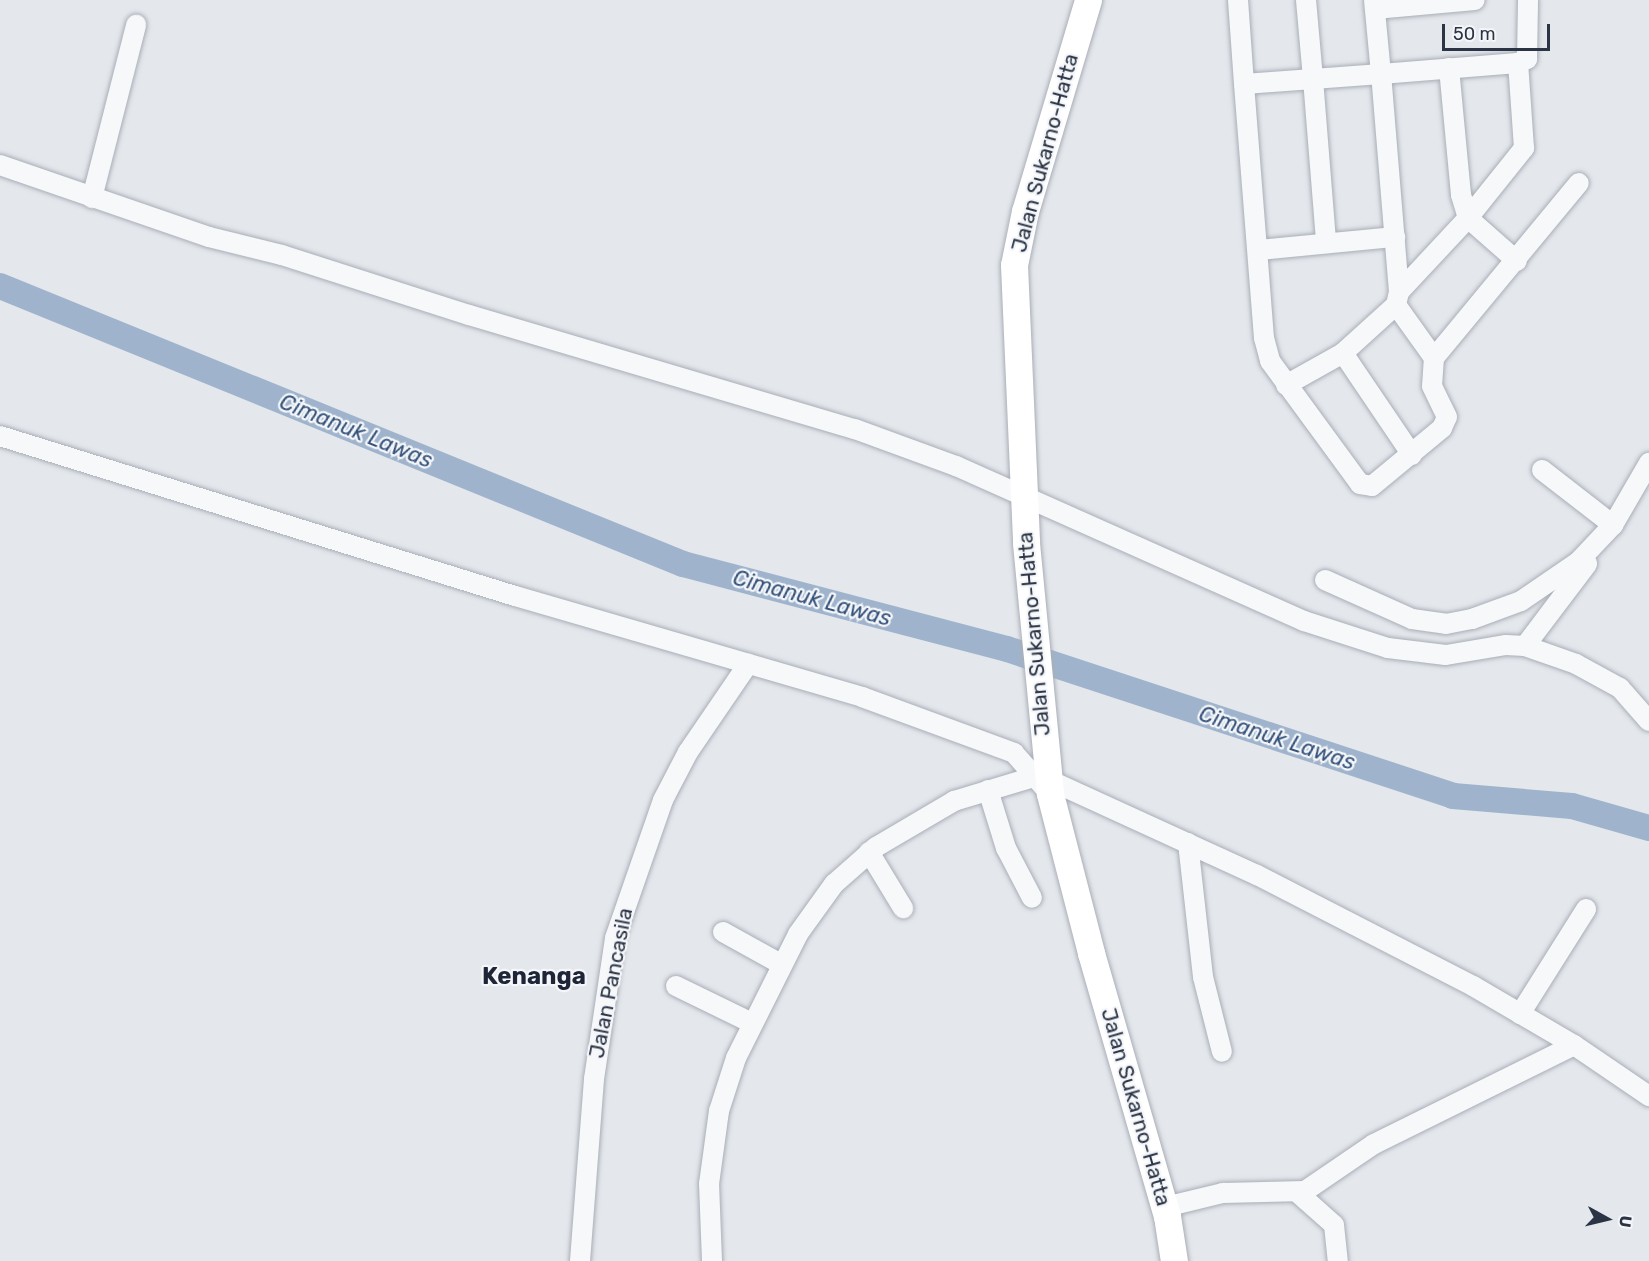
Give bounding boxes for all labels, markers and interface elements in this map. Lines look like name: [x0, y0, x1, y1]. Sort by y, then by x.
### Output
scale bar: [1445, 12, 1553, 50]
text: 50 m: [1453, 23, 1496, 45]
street label: Jalan Sukarno-Hatta: [1006, 51, 1084, 255]
water label: Cimanuk Lawas: [276, 388, 436, 474]
street label: Jalan Sukarno-Hatta: [1013, 531, 1055, 737]
water label: Cimanuk Lawas: [730, 564, 894, 632]
water label: Cimanuk Lawas: [1196, 700, 1358, 776]
street label: Jalan Pancasila: [584, 906, 638, 1060]
district label: Kenanga: [482, 963, 586, 991]
street label: Jalan Sukarno-Hatta: [1096, 1005, 1176, 1209]
north arrow: [1577, 1189, 1637, 1249]
text: U: [1615, 1214, 1636, 1229]

